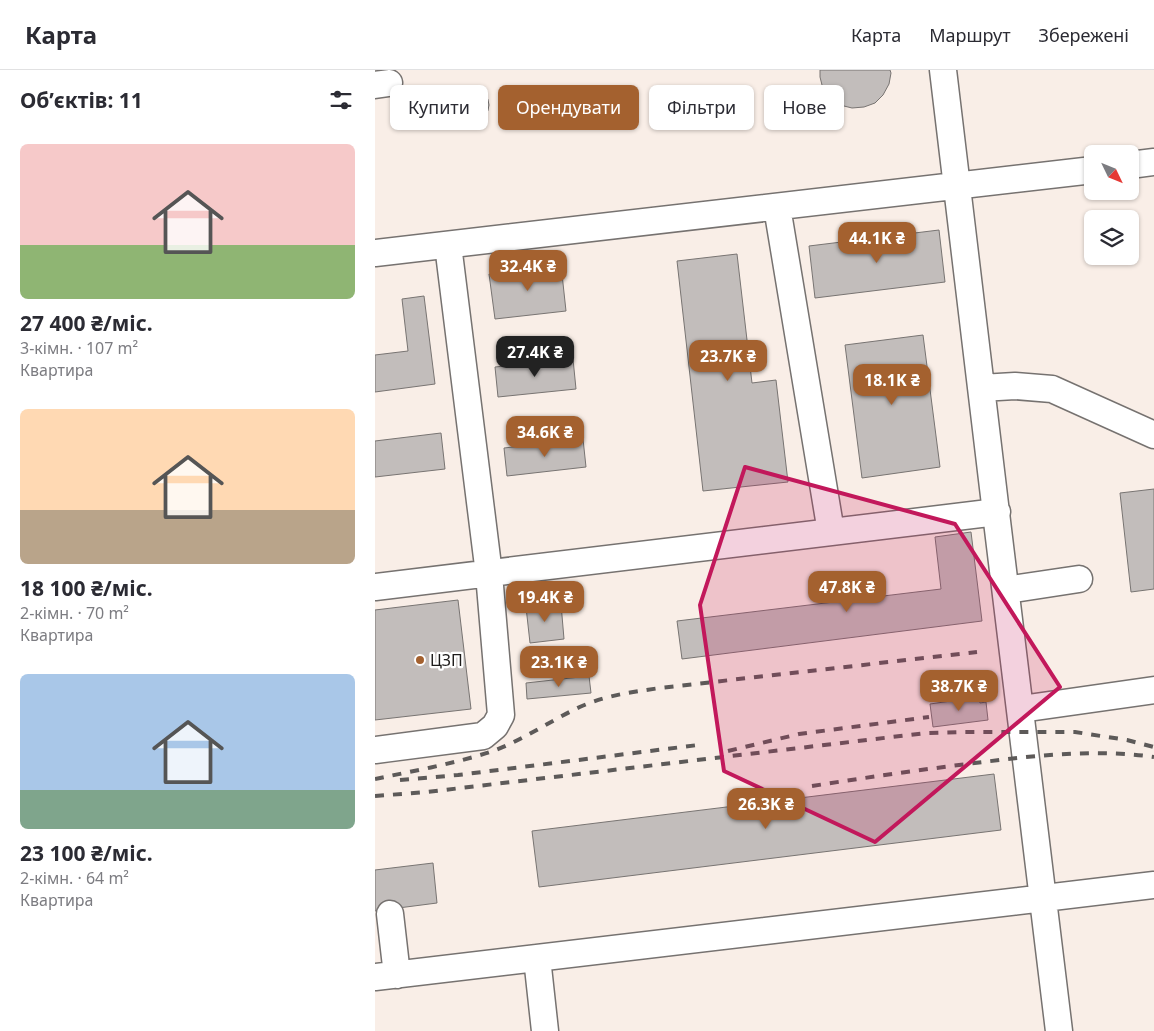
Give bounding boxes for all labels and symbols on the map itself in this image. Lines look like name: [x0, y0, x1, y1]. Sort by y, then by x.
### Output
north arrow: [1084, 145, 1139, 200]
pin: 44.1K ₴: [831, 222, 923, 264]
pin: 32.4K ₴: [482, 250, 574, 292]
pin: 27.4K ₴: [489, 336, 581, 378]
pin: 23.7K ₴: [682, 340, 774, 382]
pin: 18.1K ₴: [846, 364, 938, 406]
pin: 34.6K ₴: [499, 416, 591, 458]
pin: 47.8K ₴: [801, 570, 893, 613]
pin: 19.4K ₴: [499, 580, 591, 623]
pin: 23.1K ₴: [513, 646, 605, 688]
place label: ЦЗП: [430, 649, 463, 671]
marker: ЦЗП: [414, 654, 426, 666]
pin: 38.7K ₴: [913, 670, 1005, 712]
pin: 26.3K ₴: [720, 788, 812, 830]

